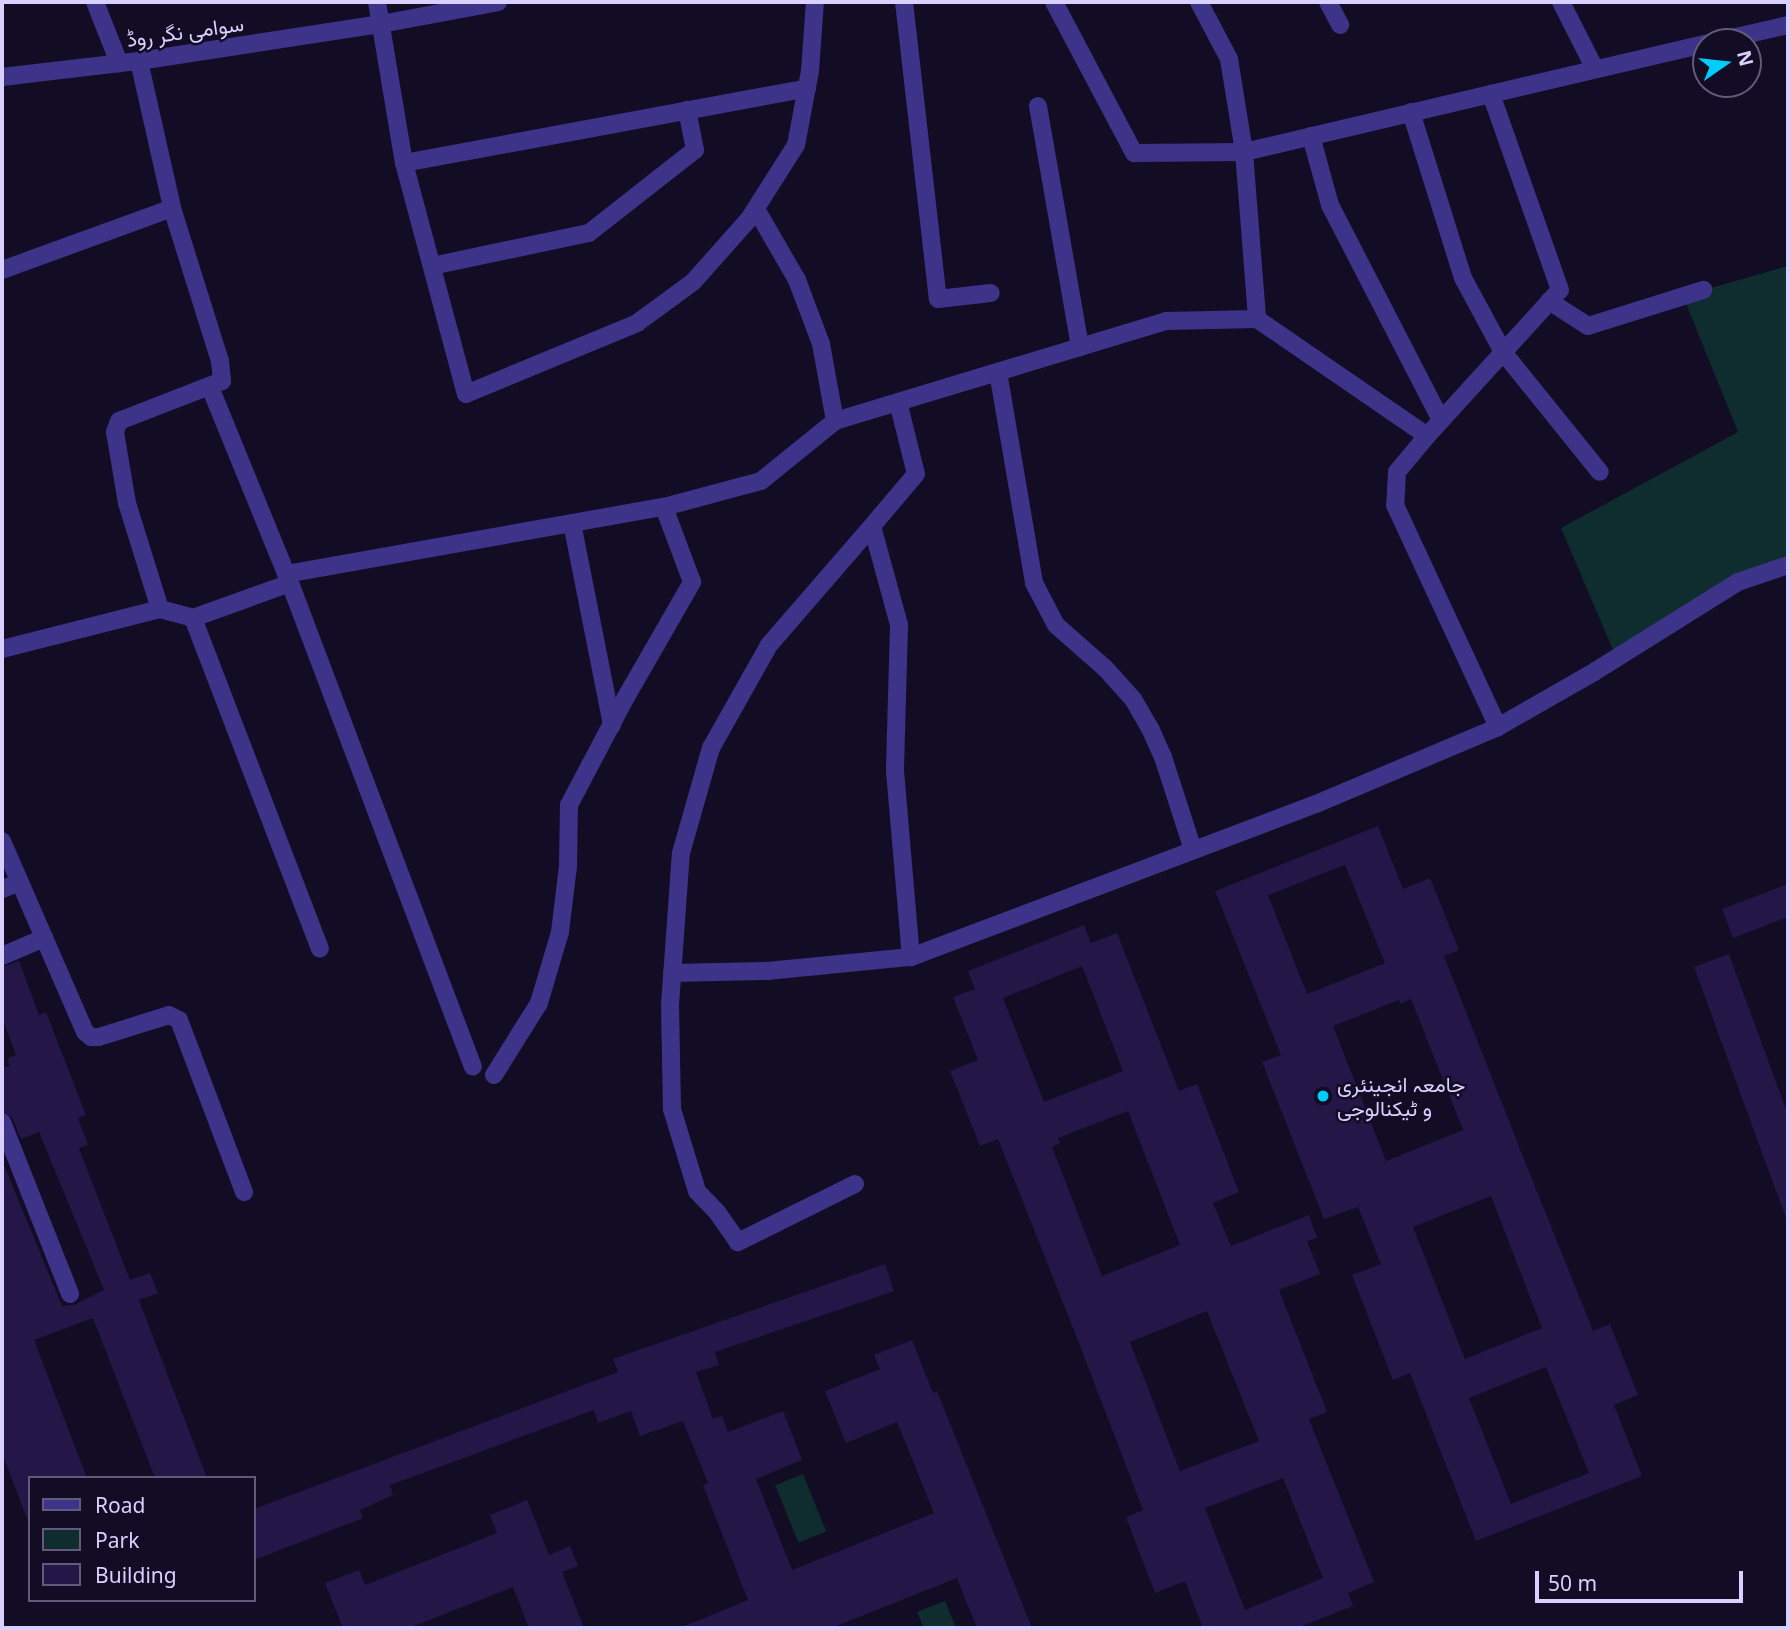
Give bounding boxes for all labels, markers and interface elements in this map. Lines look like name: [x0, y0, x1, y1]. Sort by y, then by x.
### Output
street label: سوامی نگر روڈ: [125, 10, 245, 52]
north arrow: [1692, 28, 1762, 98]
text: N: [1731, 48, 1760, 69]
place label: جامعہ انجینئری و ٹیکنالوجی: [1337, 1071, 1465, 1121]
marker: جامعہ انجینئری و ٹیکنالوجی: [1315, 1088, 1331, 1104]
legend: [28, 1476, 256, 1602]
text: Road: [95, 1491, 145, 1519]
text: Park: [95, 1526, 139, 1554]
scale bar: [1538, 1556, 1746, 1600]
text: Building: [95, 1561, 177, 1589]
text: 50 m: [1548, 1569, 1597, 1597]

